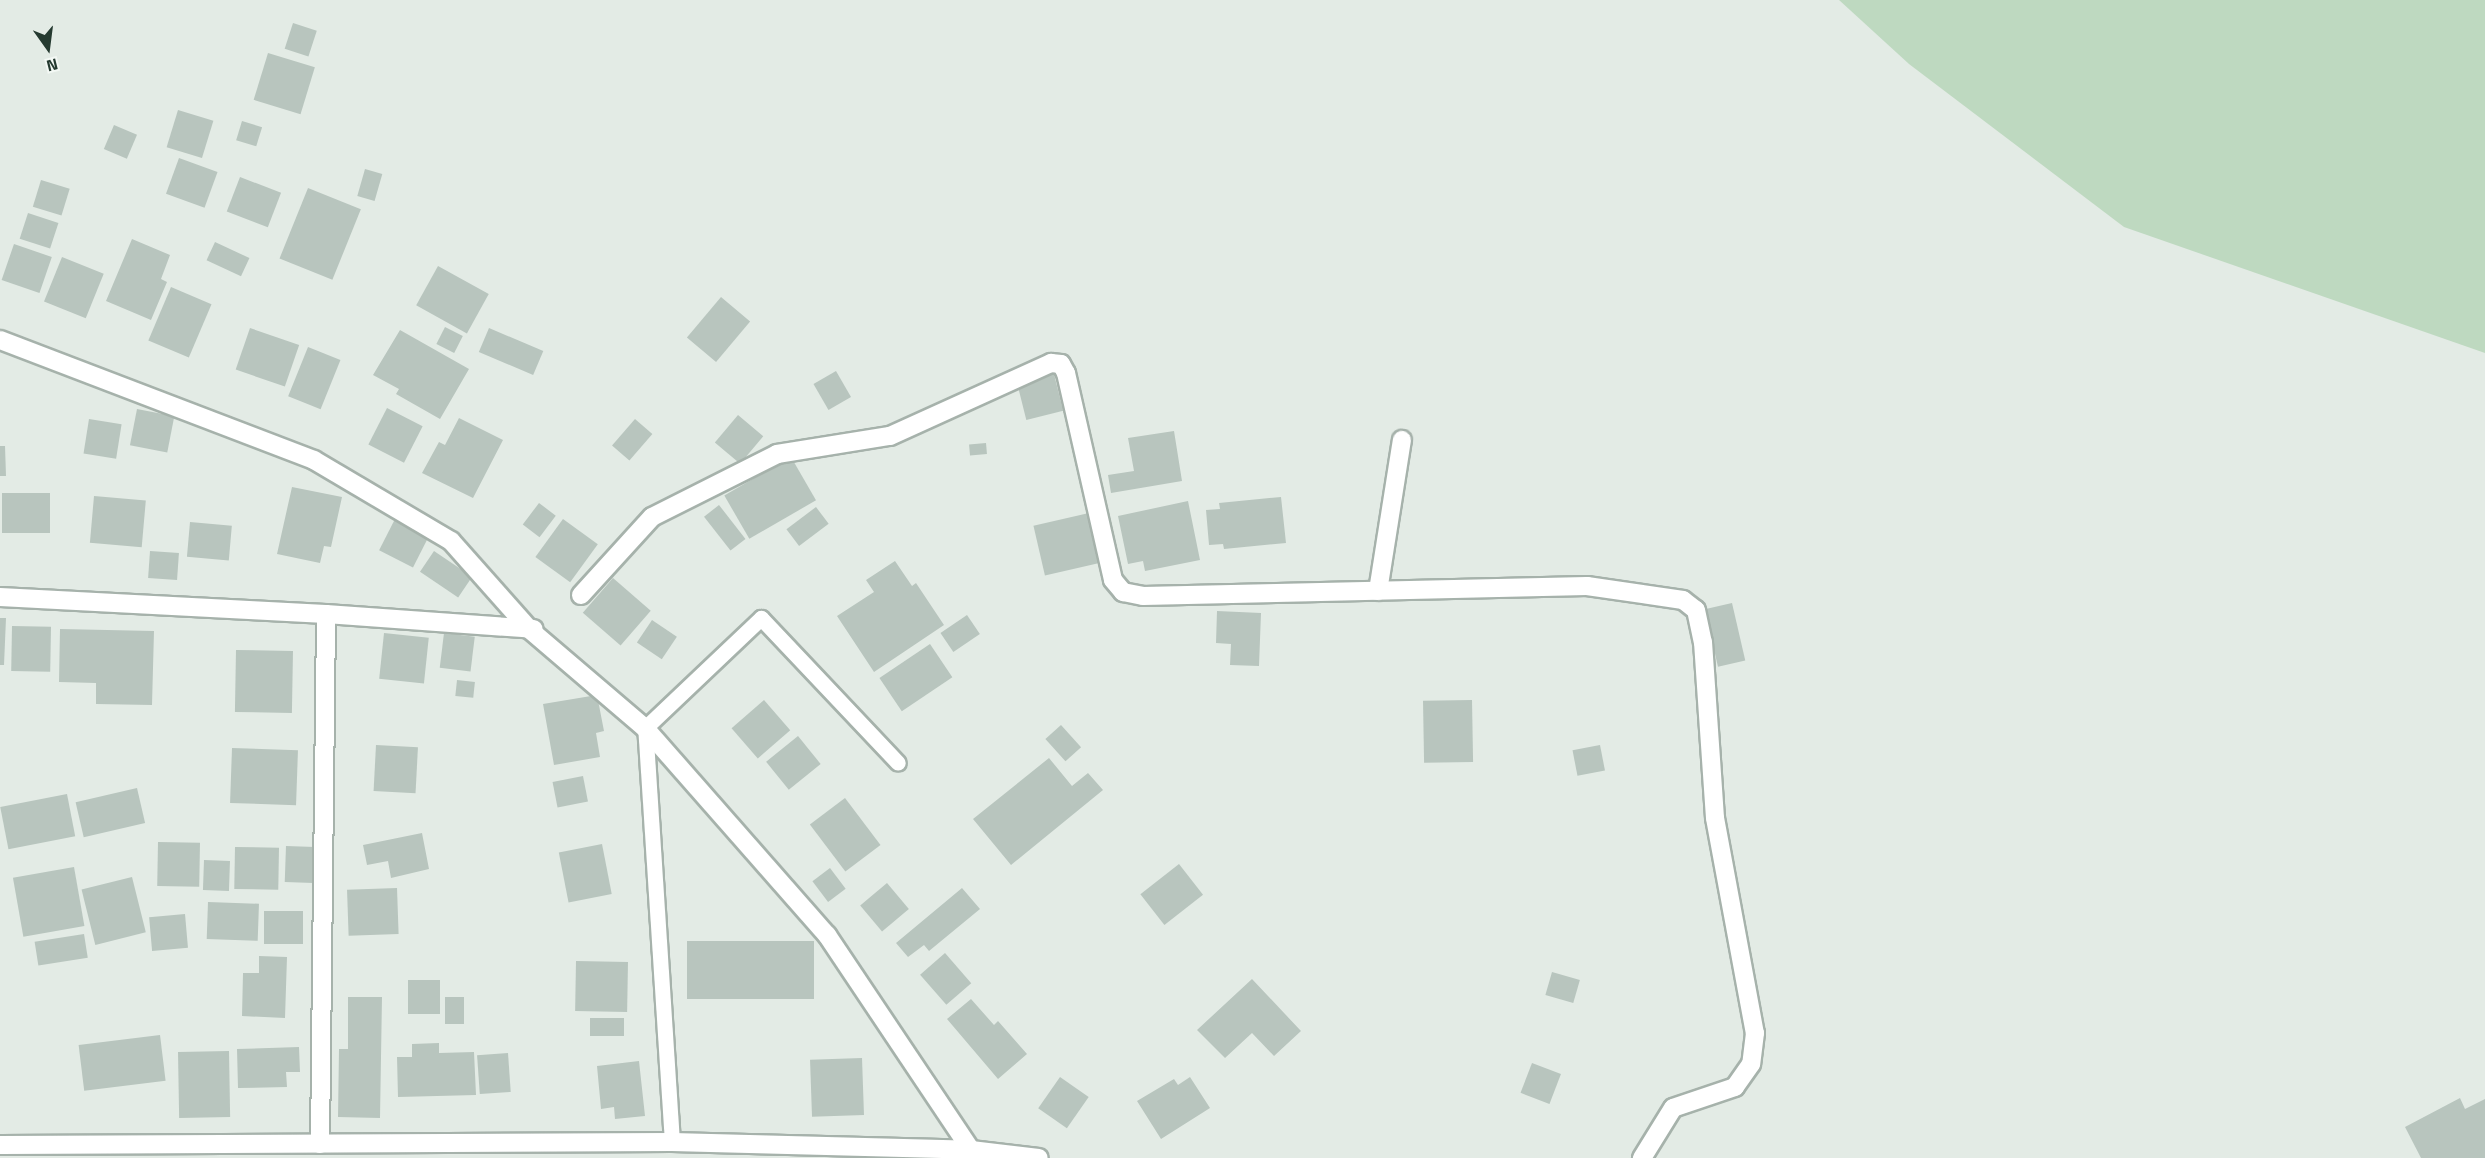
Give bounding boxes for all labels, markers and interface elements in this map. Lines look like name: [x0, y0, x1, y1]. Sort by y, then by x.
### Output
north arrow: [18, 18, 78, 78]
text: N: [44, 52, 61, 78]

